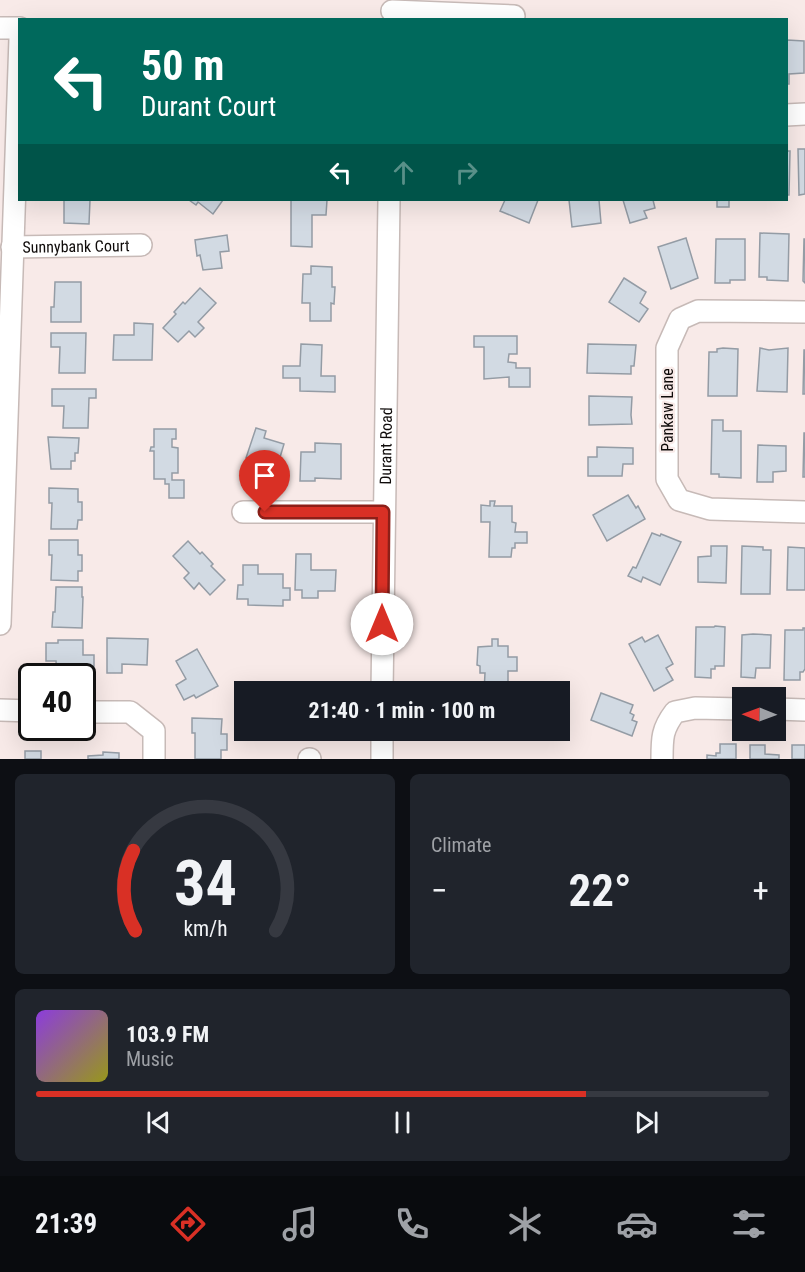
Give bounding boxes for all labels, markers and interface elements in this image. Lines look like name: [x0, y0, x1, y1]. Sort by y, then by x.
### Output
text: 50 m: [141, 41, 224, 90]
icon: left: [42, 42, 120, 120]
text: Durant Court: [141, 91, 276, 123]
icon: left: [324, 156, 357, 189]
icon: ahead: [387, 156, 420, 189]
icon: right: [450, 156, 483, 189]
street label: Sunnybank Court: [22, 236, 130, 256]
street label: Pankaw Lane: [658, 368, 677, 452]
street label: Durant Road: [375, 407, 396, 485]
pin: [239, 450, 290, 512]
icon: arrive: [248, 459, 281, 492]
position arrow: [350, 592, 414, 656]
speed limit sign: 40: [18, 663, 96, 741]
north arrow: [732, 687, 786, 741]
map controls: [732, 687, 786, 741]
text: 21:40 · 1 min · 100 m: [309, 698, 495, 723]
text: Climate: [431, 833, 491, 857]
text: 34: [173, 847, 237, 920]
text: 22°: [569, 864, 632, 917]
text: −: [431, 871, 448, 910]
text: +: [753, 871, 769, 910]
text: km/h: [183, 916, 227, 941]
text: 103.9 FM: [126, 1022, 209, 1047]
text: Music: [126, 1047, 174, 1071]
icon: previous: [142, 1106, 175, 1139]
icon: pause: [386, 1106, 419, 1139]
icon: next: [630, 1106, 663, 1139]
icon: directions: [167, 1203, 209, 1245]
icon: music: [279, 1203, 321, 1245]
icon: phone: [391, 1203, 433, 1245]
icon: climate: [504, 1203, 546, 1245]
icon: car: [616, 1203, 658, 1245]
icon: filters: [728, 1203, 770, 1245]
text: 21:39: [35, 1208, 97, 1240]

